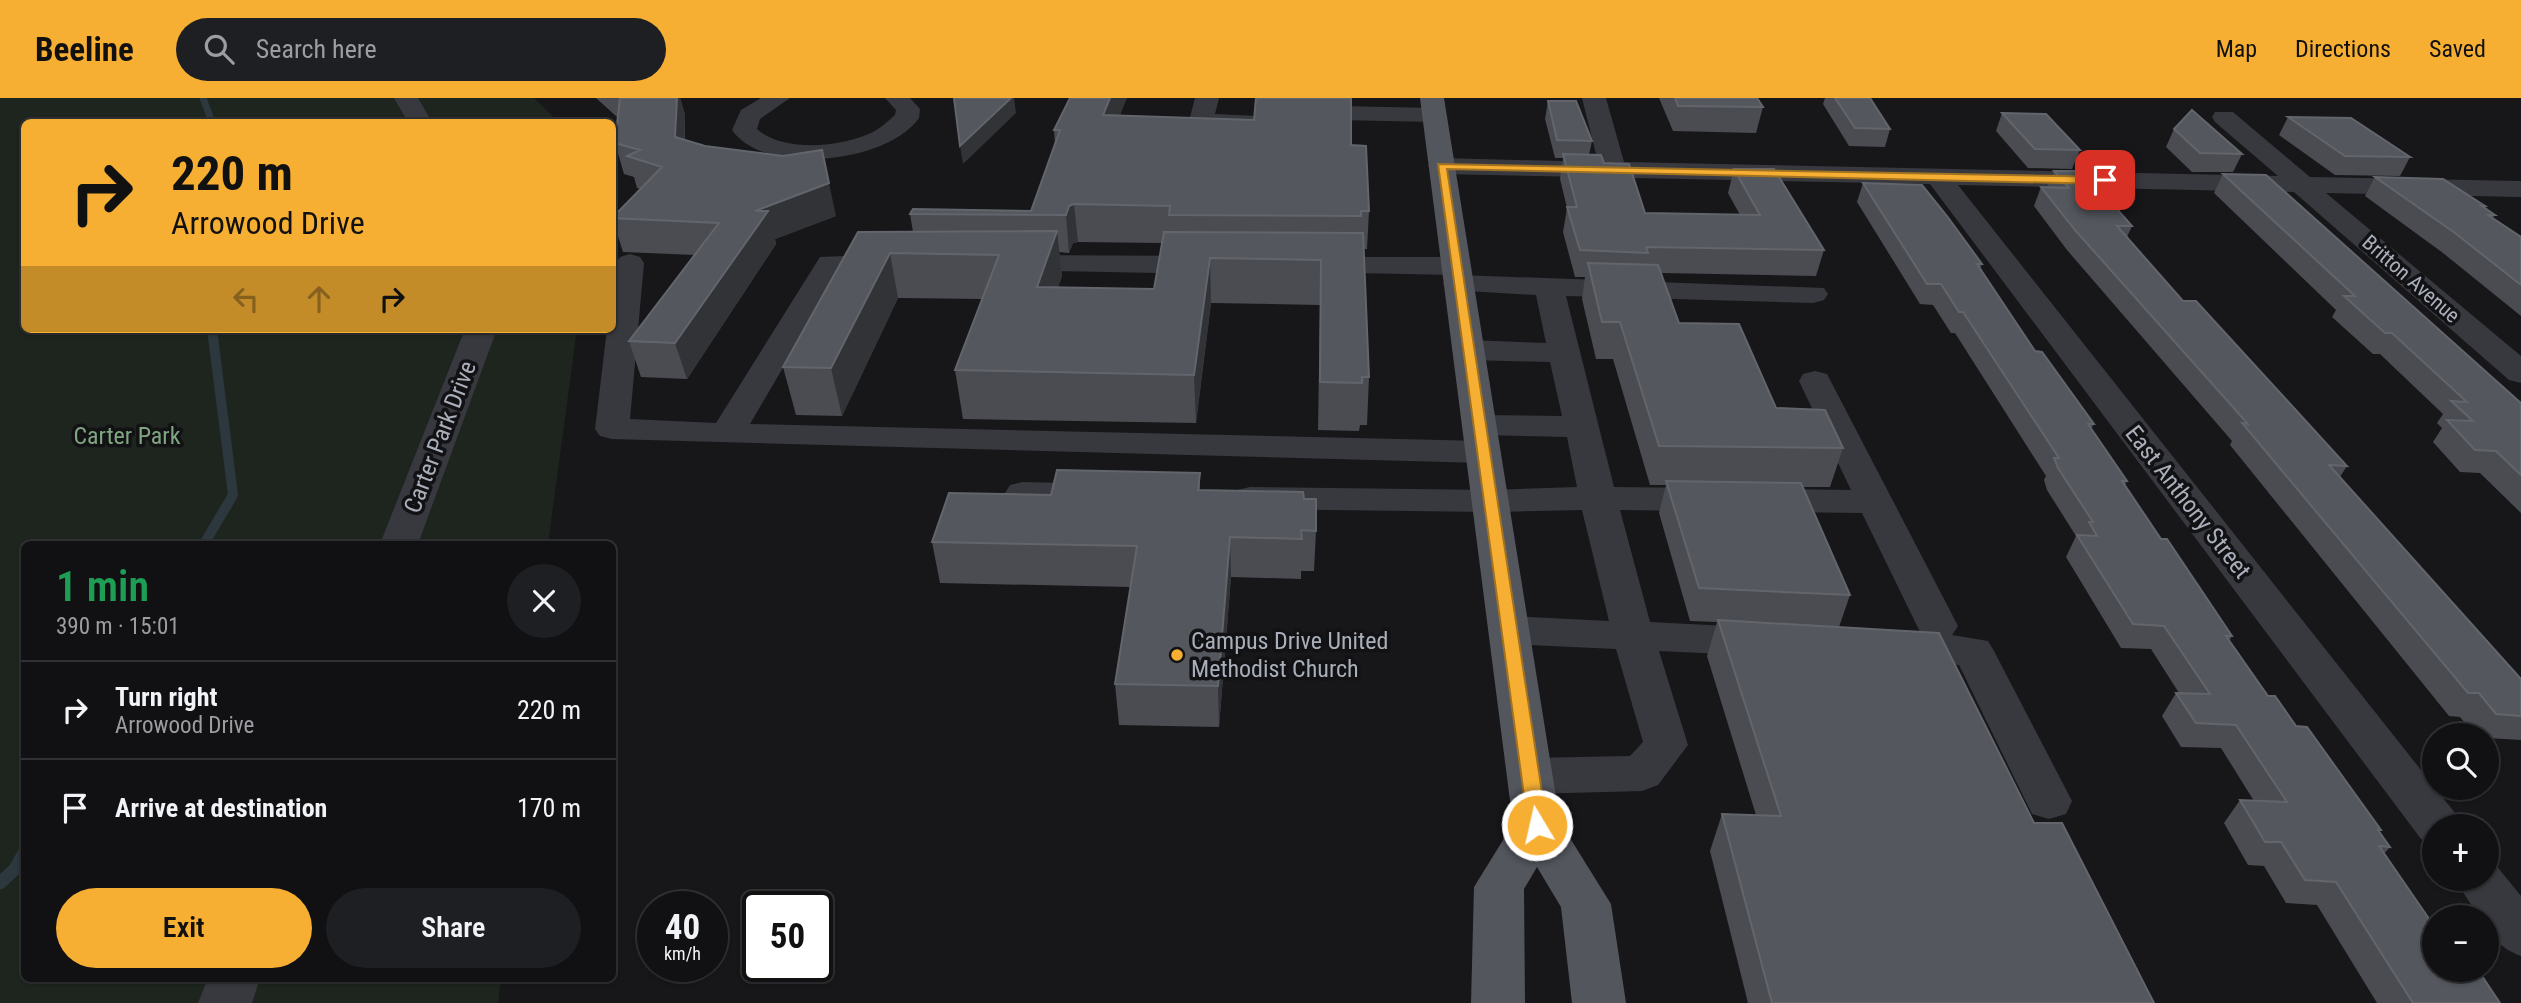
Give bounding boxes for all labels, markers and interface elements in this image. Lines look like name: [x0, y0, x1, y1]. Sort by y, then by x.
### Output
search box: [176, 18, 666, 81]
text: Beeline: [35, 30, 134, 69]
icon: search: [200, 30, 238, 68]
text: Search here: [256, 34, 377, 64]
text: Map: [2216, 35, 2257, 63]
text: Directions: [2295, 35, 2391, 63]
text: Saved: [2429, 35, 2486, 63]
text: 220 m: [171, 145, 293, 202]
icon: right: [56, 147, 147, 238]
pin: [2075, 150, 2135, 210]
icon: arrive: [2086, 161, 2124, 199]
text: Arrowood Drive: [171, 204, 365, 242]
street label: Britton Avenue: [2358, 230, 2465, 328]
icon: left: [227, 280, 265, 318]
icon: ahead: [300, 280, 338, 318]
icon: right: [373, 280, 411, 318]
street label: Carter Park Drive: [398, 357, 482, 517]
street label: East Anthony Street: [2120, 420, 2256, 584]
park label: Carter Park: [74, 422, 181, 450]
text: 1 min: [56, 562, 149, 611]
button: close: [507, 564, 581, 638]
text: 390 m · 15:01: [56, 613, 180, 640]
place label: Campus Drive United Methodist Church: [1191, 627, 1388, 683]
marker: Campus Drive United Methodist Church: [1169, 647, 1185, 663]
text: Turn right: [115, 682, 217, 712]
icon: right: [56, 691, 94, 729]
text: 220 m: [517, 695, 581, 725]
text: Arrowood Drive: [115, 712, 254, 739]
map controls: [2422, 723, 2499, 982]
button: search: [2422, 723, 2499, 800]
position arrow: [1500, 788, 1574, 862]
icon: arrive: [56, 789, 94, 827]
text: Arrive at destination: [115, 793, 327, 823]
text: 170 m: [517, 793, 581, 823]
button: +: [2422, 814, 2499, 891]
button: Exit: [56, 888, 312, 968]
button: Share: [326, 888, 581, 968]
speed limit sign: 50: [742, 891, 833, 982]
button: −: [2422, 905, 2499, 982]
text: 40: [665, 907, 700, 948]
text: km/h: [664, 943, 701, 964]

